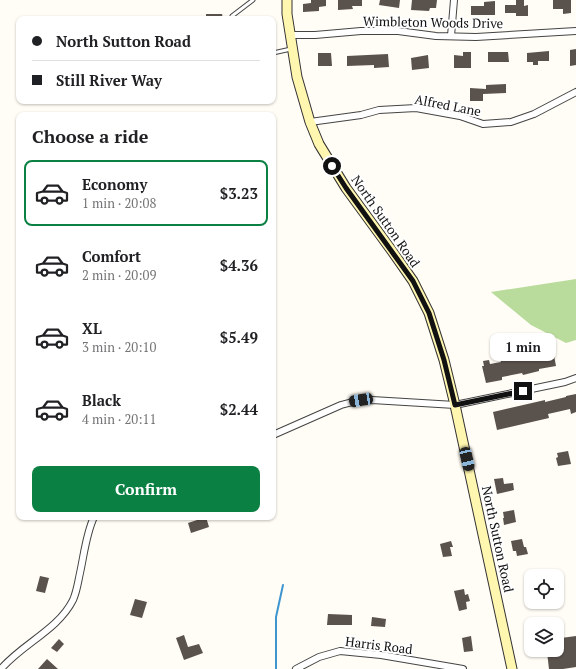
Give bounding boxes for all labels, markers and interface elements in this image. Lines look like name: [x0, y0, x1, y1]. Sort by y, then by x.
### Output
street label: Wimbleton Woods Drive: [363, 12, 503, 32]
text: North Sutton Road: [56, 31, 191, 51]
text: Still River Way: [56, 70, 162, 90]
street label: Alfred Lane: [413, 90, 483, 120]
text: Choose a ride: [32, 124, 148, 148]
route start: [323, 157, 341, 175]
street label: North Sutton Road: [348, 171, 424, 271]
text: Economy: [82, 174, 147, 194]
icon: car: [34, 175, 70, 211]
text: $3.23: [220, 183, 258, 203]
text: 1 min · 20:08: [82, 194, 156, 212]
text: Comfort: [82, 246, 141, 266]
icon: car: [34, 247, 70, 283]
text: $4.36: [220, 255, 258, 275]
text: 2 min · 20:09: [82, 266, 156, 284]
text: XL: [82, 318, 102, 338]
icon: car: [34, 319, 70, 355]
text: $5.49: [220, 327, 258, 347]
callout: 1 min: [490, 333, 556, 361]
text: 3 min · 20:10: [82, 338, 156, 356]
text: 1 min: [505, 338, 541, 356]
route end: [514, 382, 532, 400]
text: Black: [82, 390, 121, 410]
icon: car: [34, 391, 70, 427]
car: [348, 392, 374, 408]
text: $2.44: [220, 399, 258, 419]
text: 4 min · 20:11: [82, 410, 156, 428]
car: [458, 446, 476, 472]
button: Confirm: [32, 466, 260, 512]
street label: North Sutton Road: [478, 484, 518, 594]
map controls: [524, 569, 564, 657]
button: locate: [524, 569, 564, 609]
button: layers: [524, 617, 564, 657]
street label: Harris Road: [344, 632, 414, 658]

